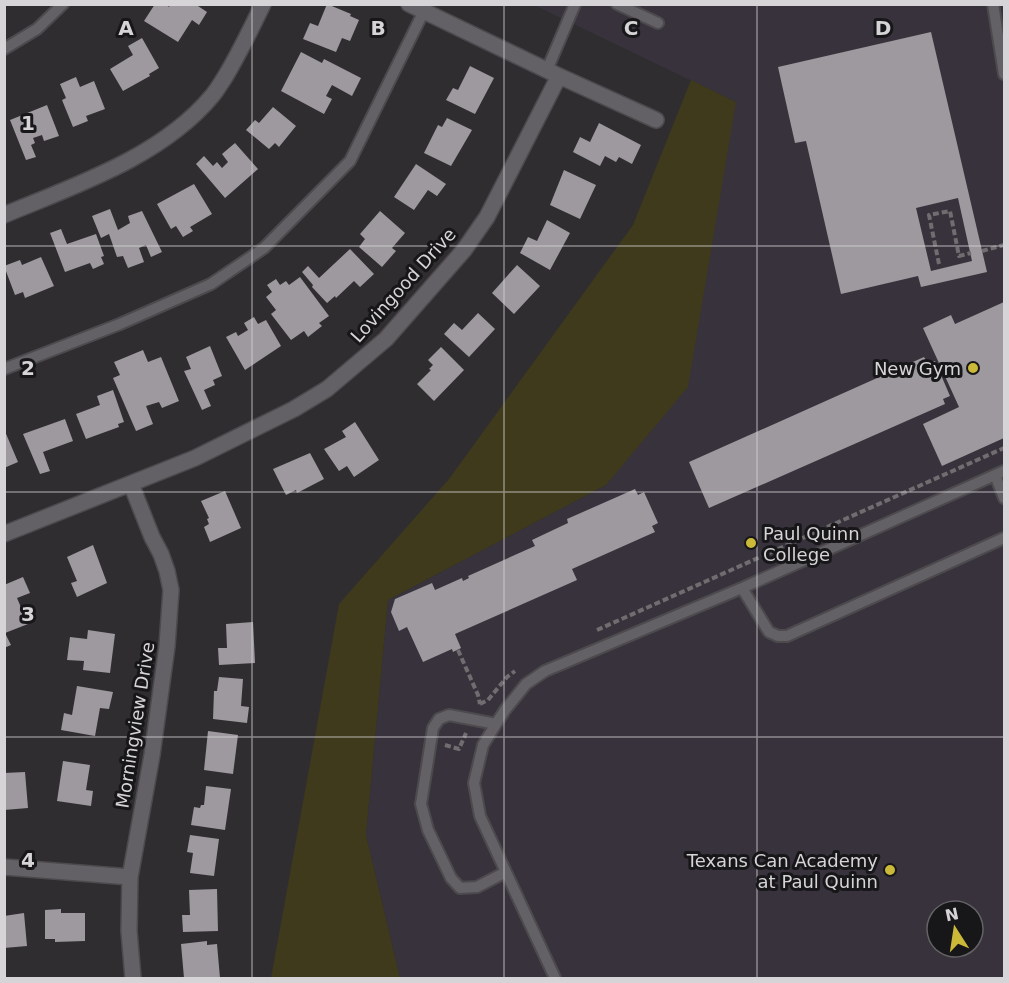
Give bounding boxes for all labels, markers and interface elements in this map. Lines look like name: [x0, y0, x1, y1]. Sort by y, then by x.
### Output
text: A: [118, 16, 134, 40]
text: B: [370, 16, 386, 40]
text: C: [624, 16, 638, 40]
text: D: [875, 16, 891, 40]
text: 1: [21, 111, 35, 135]
street label: Lovingood Drive: [346, 224, 460, 346]
text: 2: [21, 356, 35, 380]
place label: New Gym: [874, 358, 961, 379]
marker: New Gym: [966, 361, 980, 375]
place label: Paul Quinn College: [763, 523, 860, 565]
marker: Paul Quinn College: [744, 536, 758, 550]
text: 3: [21, 602, 35, 626]
street label: Morningview Drive: [111, 640, 159, 810]
text: 4: [21, 848, 35, 872]
place label: Texans Can Academy at Paul Quinn: [686, 850, 878, 892]
marker: Texans Can Academy at Paul Quinn: [883, 863, 897, 877]
north arrow: [925, 899, 985, 959]
text: N: [943, 904, 961, 926]

